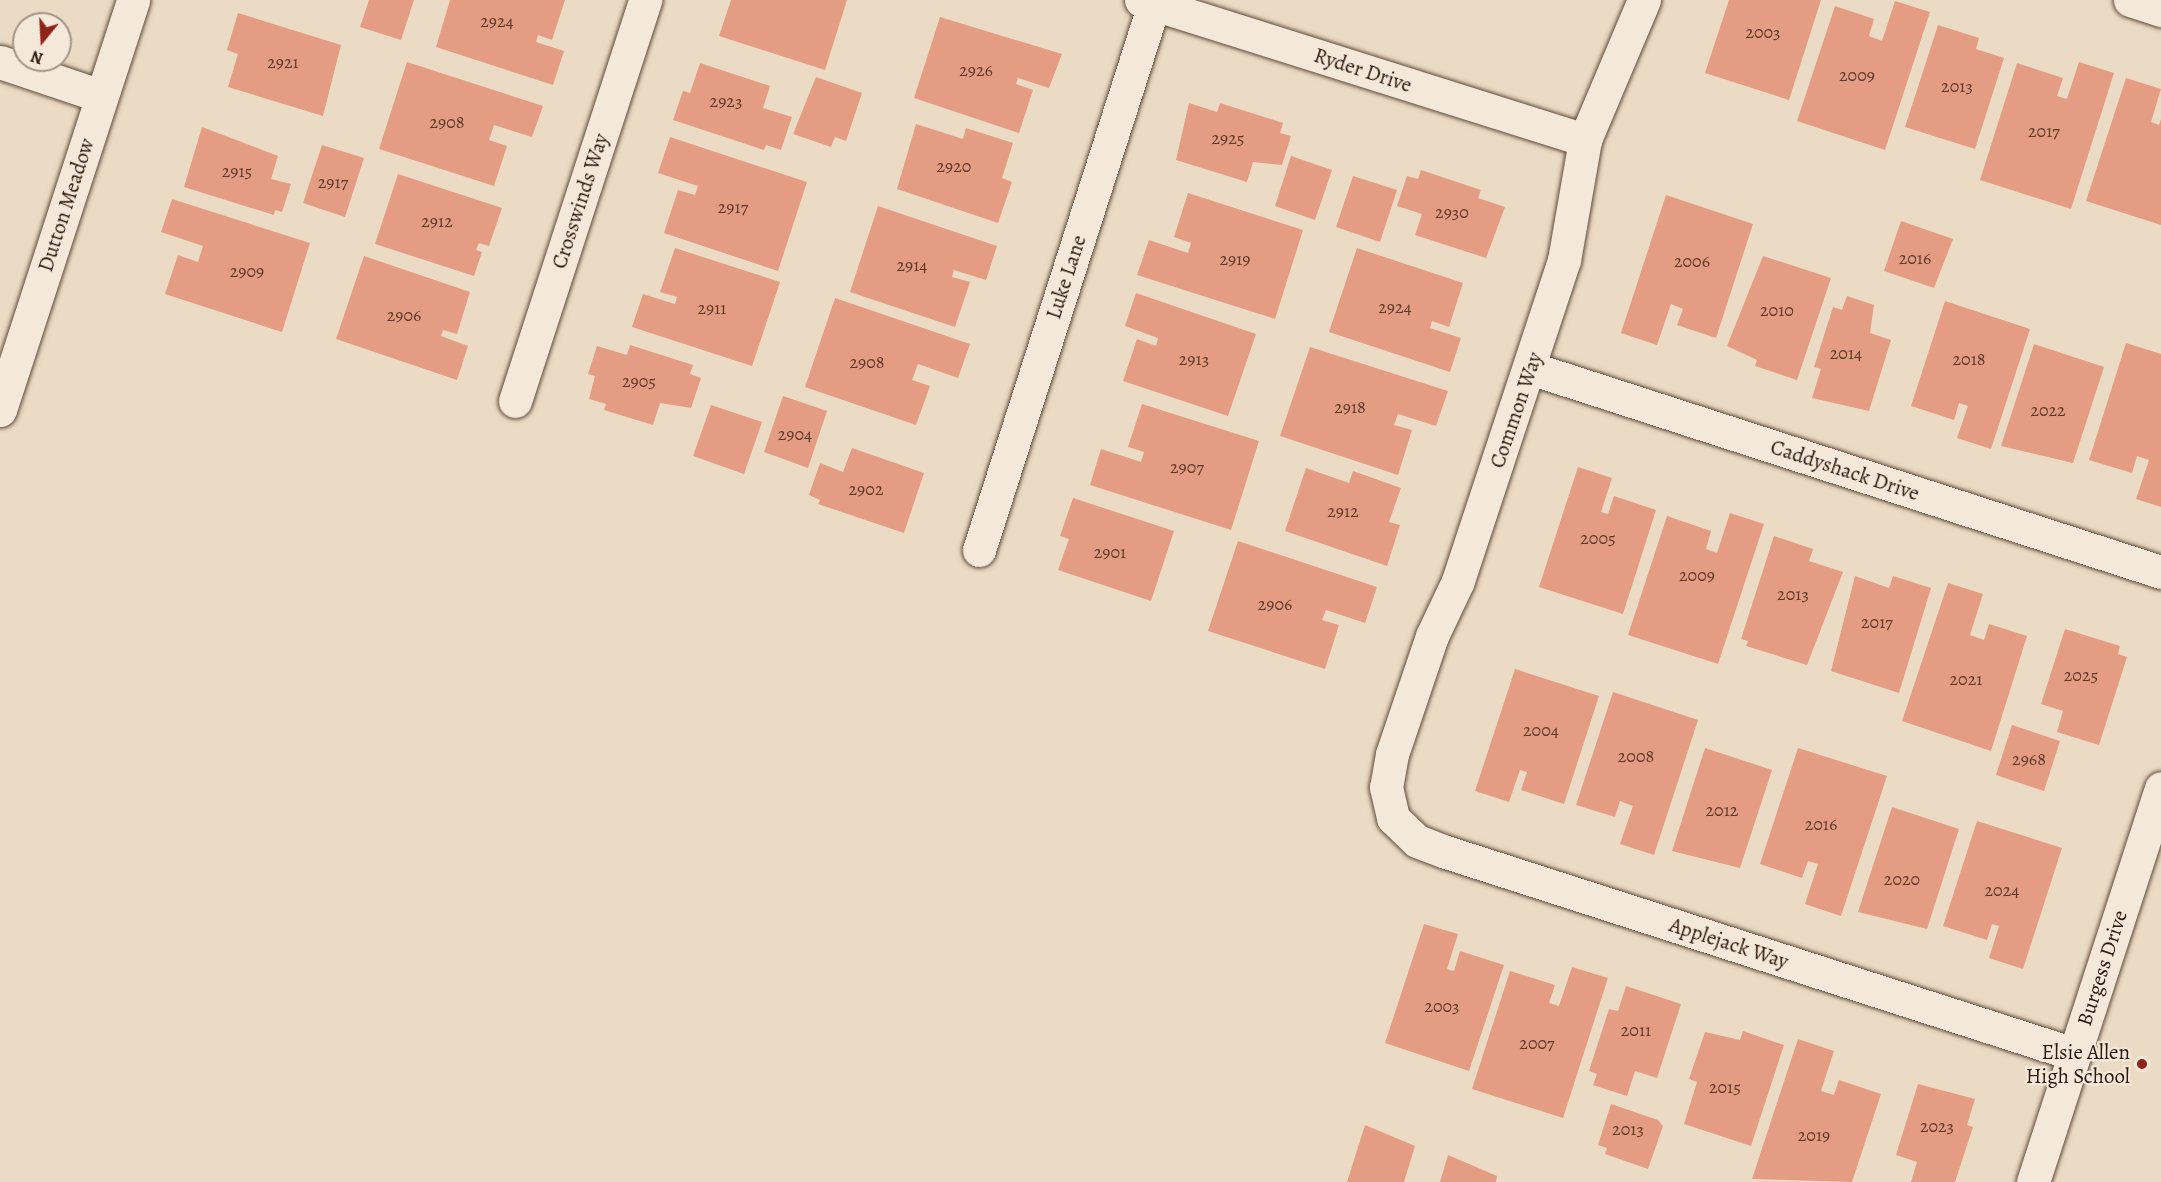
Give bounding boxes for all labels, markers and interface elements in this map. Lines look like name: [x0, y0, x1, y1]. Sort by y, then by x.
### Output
house number: 2924: [480, 10, 514, 32]
north arrow: [12, 12, 72, 72]
house number: 2003: [1745, 21, 1781, 43]
street label: Ryder Drive: [1311, 42, 1415, 98]
text: N: [28, 45, 46, 69]
house number: 2921: [267, 51, 299, 73]
house number: 2926: [959, 59, 993, 81]
house number: 2009: [1839, 64, 1875, 86]
house number: 2013: [1941, 75, 1973, 97]
house number: 2923: [710, 90, 742, 112]
house number: 2908: [429, 111, 465, 133]
house number: 2017: [2028, 120, 2060, 142]
house number: 2925: [1211, 127, 1245, 149]
street label: Crosswinds Way: [546, 130, 614, 272]
street label: Dutton Meadow: [33, 135, 99, 275]
house number: 2920: [937, 155, 971, 177]
house number: 2915: [222, 160, 252, 182]
house number: 2917: [318, 171, 348, 193]
house number: 2917: [718, 196, 748, 218]
house number: 2930: [1435, 201, 1469, 223]
house number: 2912: [421, 210, 453, 232]
street label: Luke Lane: [1041, 232, 1091, 322]
house number: 2016: [1899, 247, 1931, 269]
house number: 2919: [1219, 248, 1251, 270]
house number: 2006: [1674, 250, 1710, 272]
house number: 2914: [896, 254, 928, 276]
house number: 2909: [230, 260, 264, 282]
house number: 2924: [1378, 296, 1412, 318]
house number: 2911: [697, 297, 727, 319]
house number: 2010: [1760, 299, 1794, 321]
house number: 2906: [387, 304, 421, 326]
house number: 2014: [1830, 342, 1862, 364]
house number: 2913: [1179, 348, 1209, 370]
house number: 2018: [1952, 348, 1986, 370]
street label: Common Way: [1484, 349, 1548, 471]
house number: 2908: [849, 351, 885, 373]
house number: 2905: [622, 370, 656, 392]
house number: 2918: [1334, 396, 1366, 418]
house number: 2022: [2030, 399, 2066, 421]
house number: 2904: [778, 423, 812, 445]
street label: Caddyshack Drive: [1767, 434, 1923, 506]
house number: 2907: [1170, 456, 1204, 478]
house number: 2902: [849, 478, 883, 500]
house number: 2912: [1327, 500, 1359, 522]
house number: 2005: [1580, 527, 1616, 549]
house number: 2901: [1094, 541, 1126, 563]
house number: 2009: [1679, 564, 1715, 586]
house number: 2013: [1777, 583, 1809, 605]
house number: 2906: [1258, 593, 1292, 615]
house number: 2017: [1861, 611, 1893, 633]
house number: 2025: [2064, 664, 2098, 686]
house number: 2021: [1950, 668, 1982, 690]
house number: 2004: [1523, 719, 1559, 741]
house number: 2008: [1618, 745, 1654, 767]
house number: 2968: [2012, 748, 2046, 770]
house number: 2012: [1706, 799, 1738, 821]
house number: 2016: [1805, 813, 1837, 835]
house number: 2020: [1884, 868, 1920, 890]
house number: 2024: [1985, 879, 2019, 901]
street label: Burgess Drive: [2071, 907, 2133, 1029]
street label: Applejack Way: [1666, 912, 1792, 974]
house number: 2003: [1424, 995, 1460, 1017]
house number: 2011: [1621, 1019, 1651, 1041]
house number: 2007: [1519, 1032, 1555, 1054]
place label: Elsie Allen High School: [2026, 1039, 2130, 1089]
marker: Elsie Allen High School: [2135, 1057, 2149, 1071]
house number: 2015: [1709, 1076, 1741, 1098]
house number: 2023: [1920, 1115, 1954, 1137]
house number: 2013: [1612, 1118, 1644, 1140]
house number: 2019: [1798, 1124, 1830, 1146]

